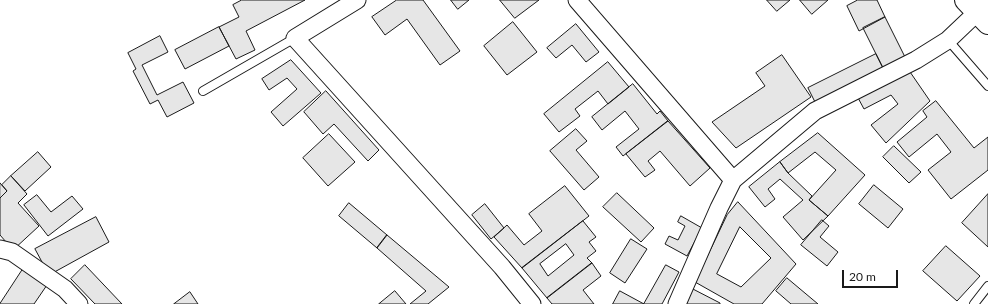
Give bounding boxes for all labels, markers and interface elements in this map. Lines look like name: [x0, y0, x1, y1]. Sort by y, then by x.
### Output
scale bar: [844, 262, 900, 288]
text: 20 m: [849, 269, 876, 284]

